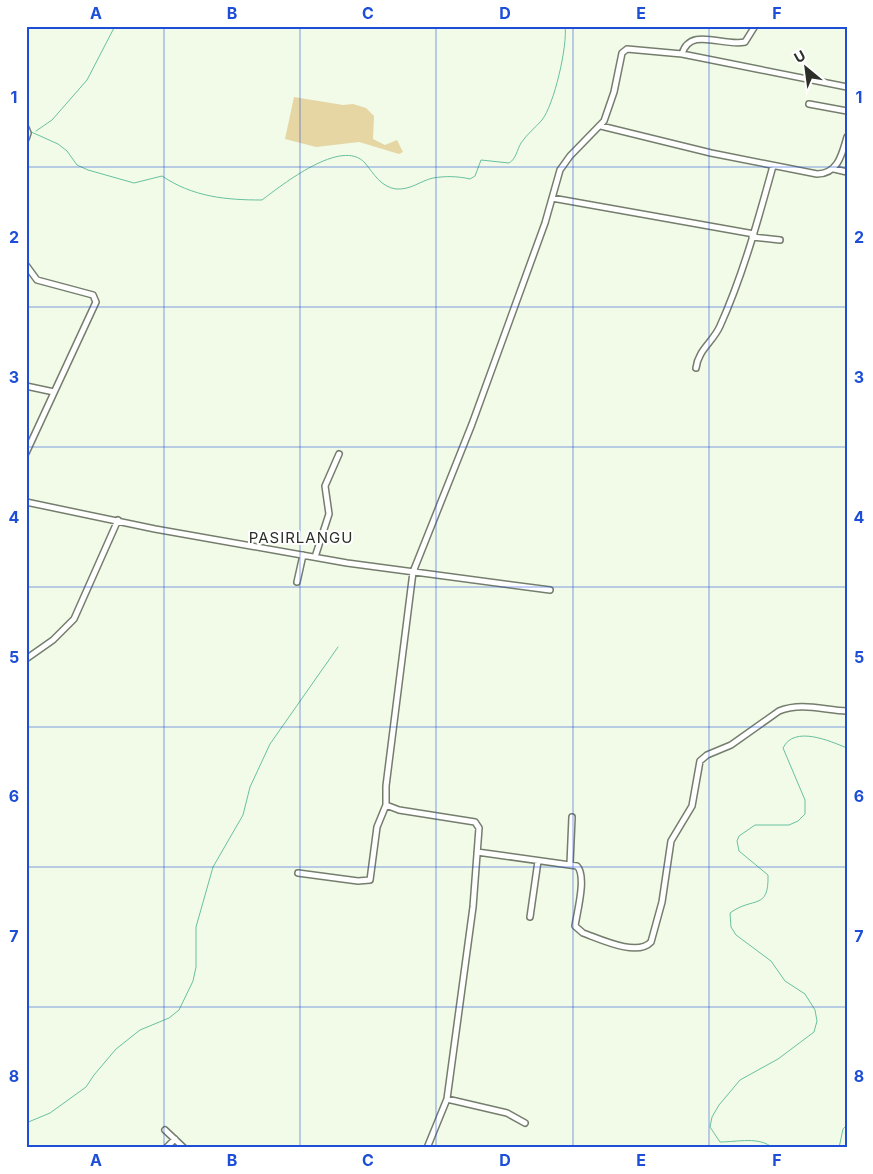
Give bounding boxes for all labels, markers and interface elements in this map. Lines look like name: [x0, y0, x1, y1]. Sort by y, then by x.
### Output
text: A: [90, 3, 102, 23]
text: B: [227, 3, 237, 23]
text: C: [362, 3, 374, 23]
text: D: [499, 3, 511, 23]
text: E: [636, 3, 646, 23]
text: F: [772, 3, 782, 23]
north arrow: [780, 42, 830, 92]
text: U: [791, 46, 808, 66]
text: 1: [11, 87, 17, 107]
text: 1: [856, 87, 862, 107]
text: 2: [9, 227, 19, 247]
text: 2: [854, 227, 864, 247]
text: 3: [9, 367, 19, 387]
text: 3: [854, 367, 864, 387]
text: 4: [9, 507, 20, 527]
text: 4: [854, 507, 865, 527]
district label: PASIRLANGU: [249, 528, 353, 547]
text: 5: [9, 647, 19, 667]
text: 5: [854, 647, 864, 667]
text: 6: [9, 786, 19, 806]
text: 6: [854, 786, 864, 806]
text: 7: [9, 926, 19, 946]
text: 7: [854, 926, 864, 946]
text: 8: [9, 1066, 19, 1086]
text: 8: [854, 1066, 864, 1086]
text: A: [90, 1150, 102, 1170]
text: B: [227, 1150, 237, 1170]
text: C: [362, 1150, 374, 1170]
text: D: [499, 1150, 511, 1170]
text: E: [636, 1150, 646, 1170]
text: F: [772, 1150, 782, 1170]

